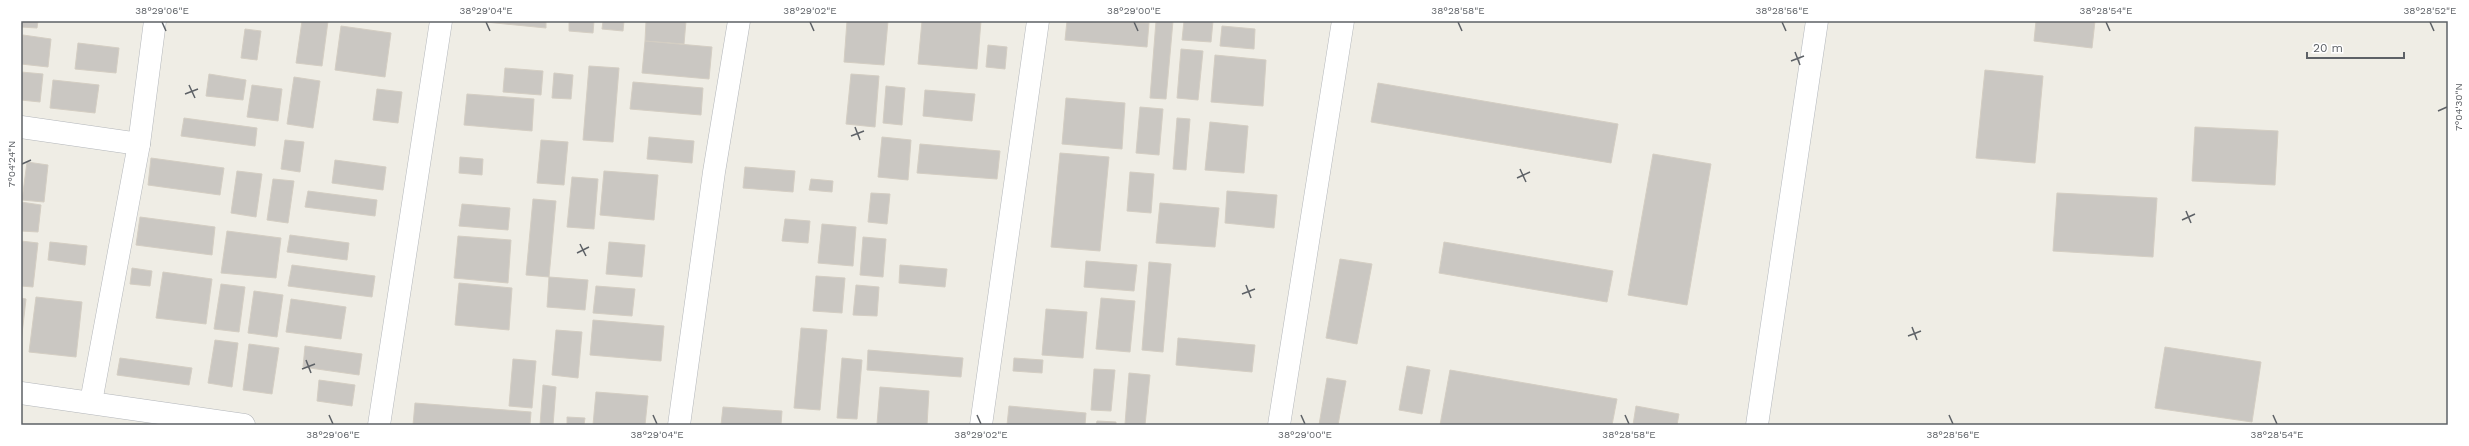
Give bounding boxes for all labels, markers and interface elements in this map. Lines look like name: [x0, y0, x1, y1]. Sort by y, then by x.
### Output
text: 38°29'06"E: [135, 5, 189, 16]
text: 38°29'04"E: [459, 5, 513, 16]
text: 38°29'02"E: [783, 5, 837, 16]
text: 38°29'00"E: [1107, 5, 1161, 16]
text: 38°28'58"E: [1431, 5, 1485, 16]
text: 38°28'56"E: [1755, 5, 1809, 16]
text: 38°28'54"E: [2080, 5, 2132, 16]
text: 38°28'52"E: [2404, 5, 2456, 16]
scale bar: [2307, 34, 2404, 60]
text: 20 m: [2313, 41, 2343, 55]
text: 7°04'30"N: [2453, 83, 2464, 131]
text: 7°04'24"N: [6, 141, 17, 187]
text: 38°29'06"E: [306, 429, 360, 440]
text: 38°29'04"E: [630, 429, 684, 440]
text: 38°29'02"E: [954, 429, 1008, 440]
text: 38°29'00"E: [1278, 429, 1332, 440]
text: 38°28'58"E: [1602, 429, 1656, 440]
text: 38°28'56"E: [1926, 429, 1980, 440]
text: 38°28'54"E: [2251, 429, 2303, 440]

